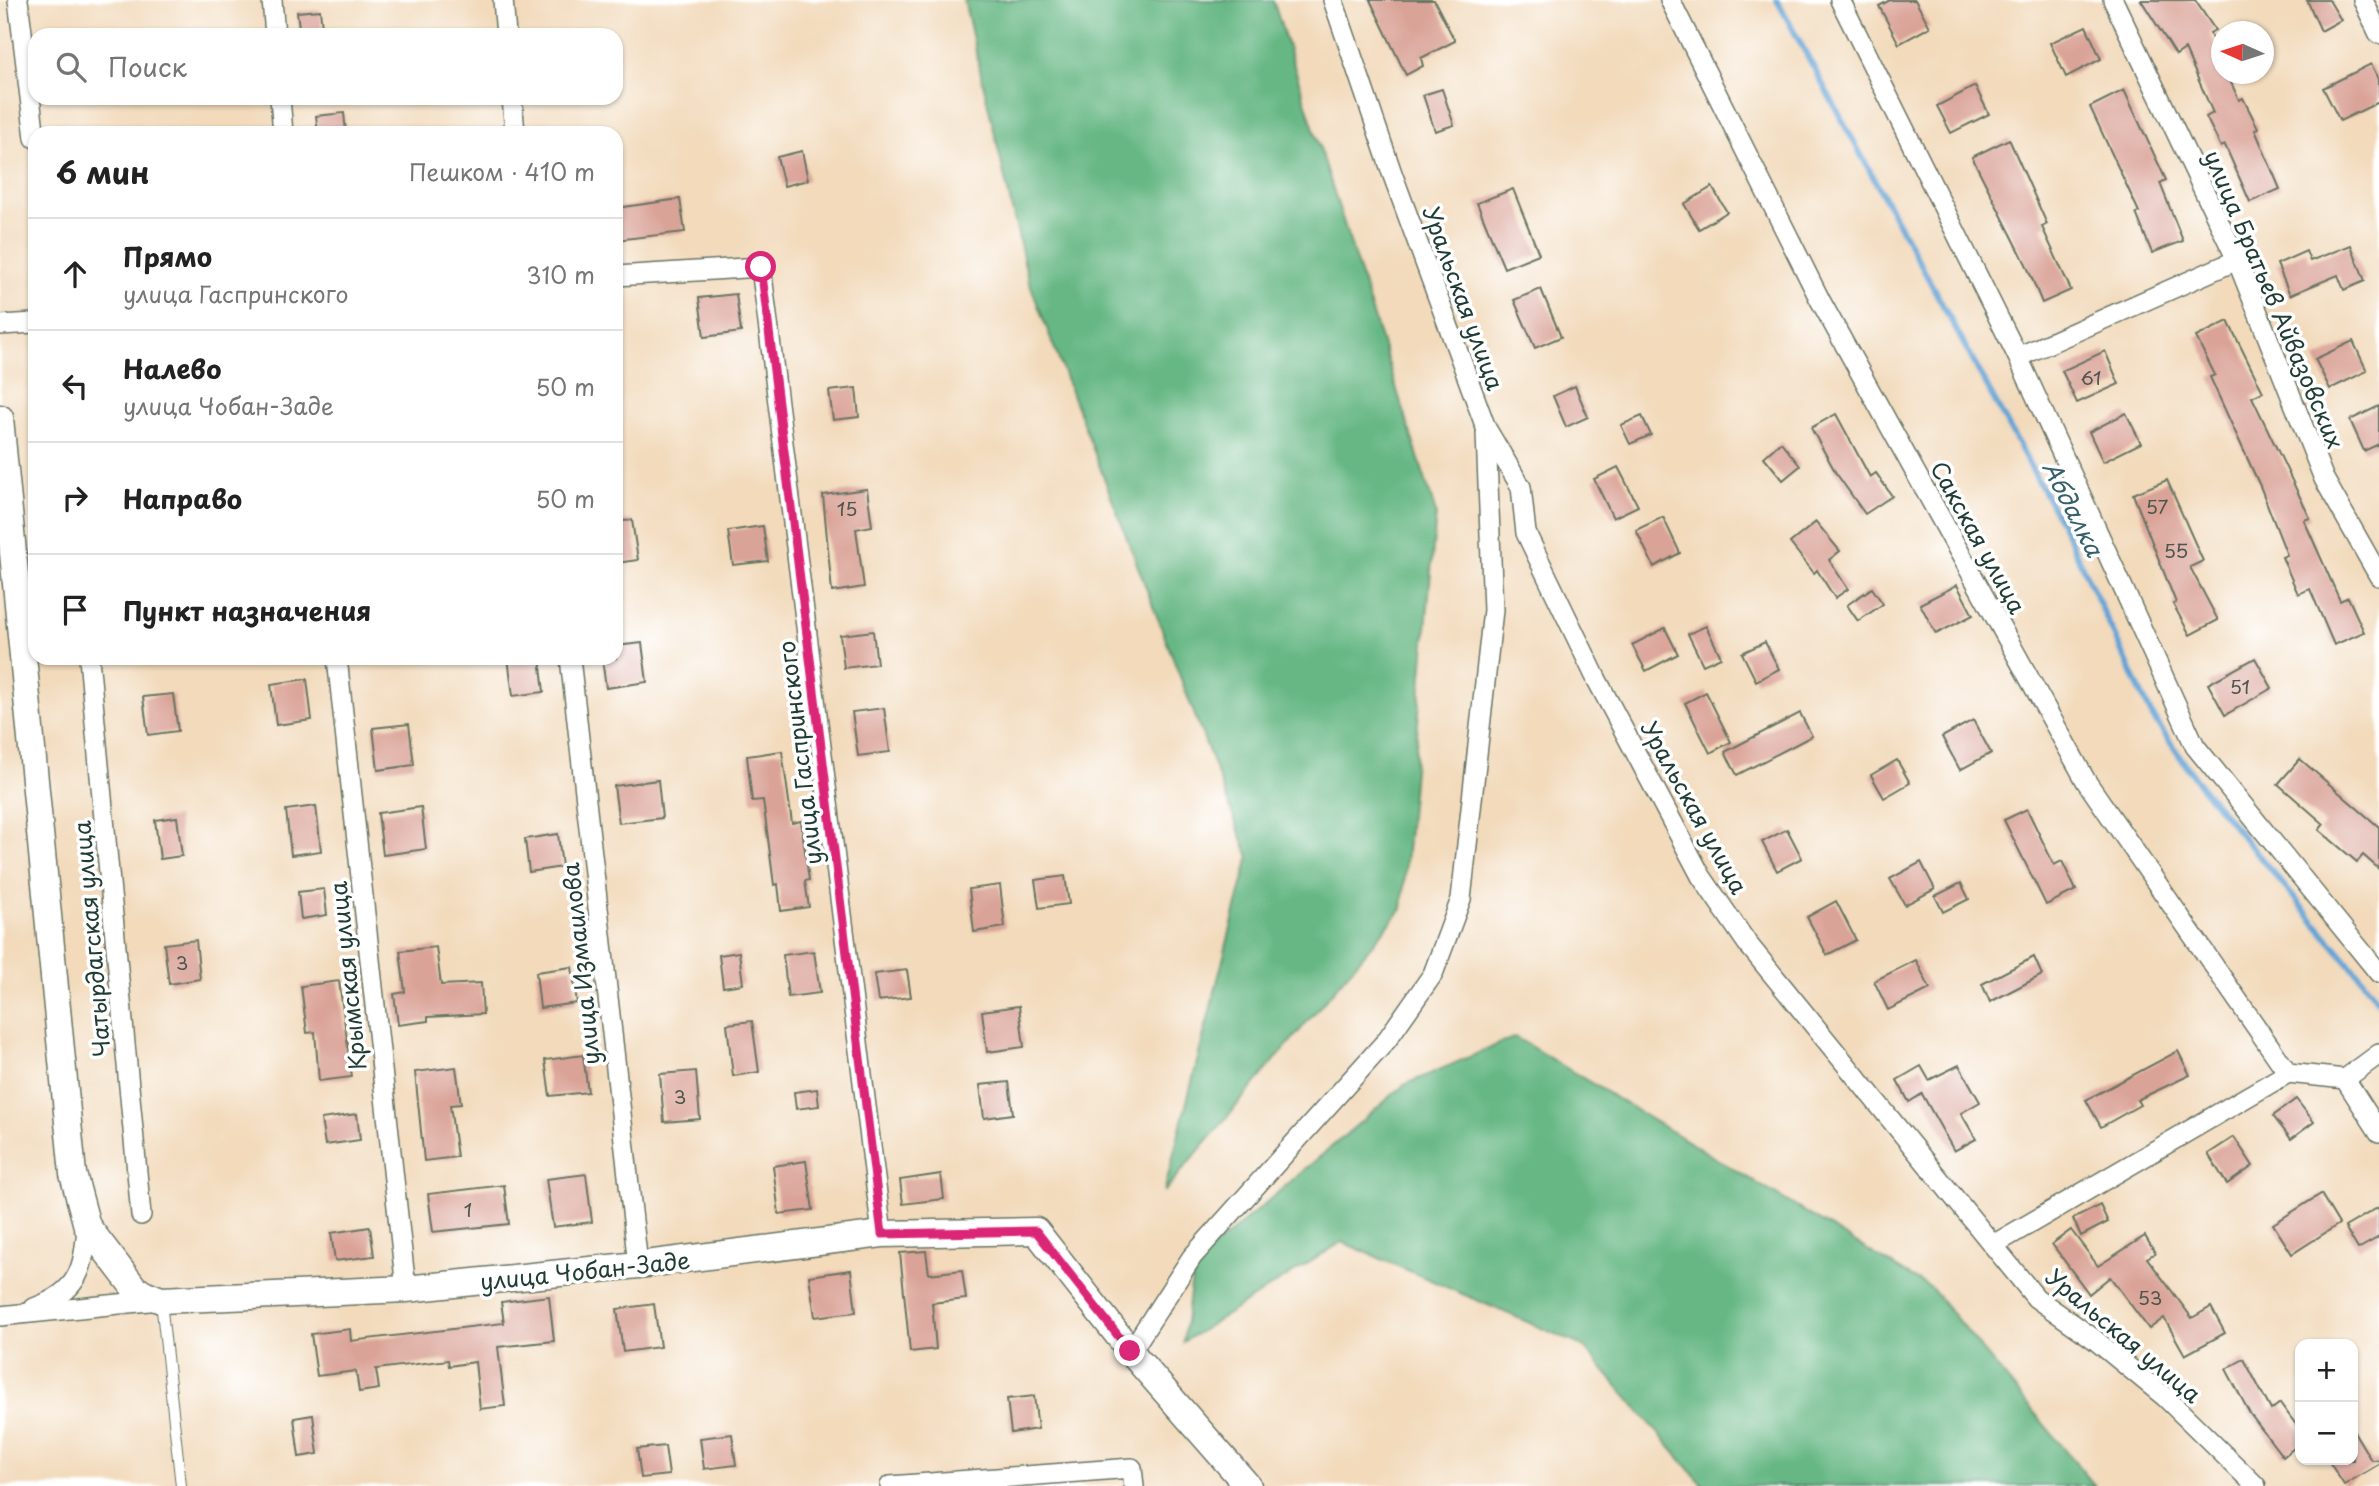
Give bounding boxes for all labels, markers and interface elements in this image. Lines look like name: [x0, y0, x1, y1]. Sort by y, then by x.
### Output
north arrow: [2211, 21, 2274, 84]
search box: [28, 28, 623, 105]
text: Поиск: [108, 47, 187, 86]
icon: search: [52, 48, 90, 86]
street label: улица Братьев Айвазовских: [2196, 144, 2354, 454]
text: 6 мин: [56, 149, 150, 194]
text: Пешком · 410 m: [409, 154, 595, 189]
street label: Уральская улица: [1414, 201, 1514, 395]
text: Прямо: [123, 237, 212, 276]
route start: [745, 251, 776, 282]
icon: ahead: [56, 255, 94, 293]
text: 310 m: [526, 257, 595, 292]
text: улица Гаспринского: [123, 276, 349, 311]
text: Налево: [123, 349, 221, 388]
house number: 61: [2080, 363, 2102, 391]
icon: left: [56, 367, 94, 405]
text: 50 m: [535, 369, 595, 404]
text: улица Чобан-Заде: [123, 388, 334, 423]
street label: Сакская улица: [1923, 454, 2036, 620]
water label: Абдалка: [2035, 454, 2114, 563]
icon: right: [56, 479, 94, 517]
text: Направо: [123, 479, 242, 518]
text: 50 m: [535, 481, 595, 516]
house number: 57: [2146, 492, 2169, 520]
house number: 15: [837, 494, 857, 522]
house number: 55: [2164, 536, 2188, 564]
icon: arrive: [56, 591, 94, 629]
text: Пункт назначения: [123, 591, 371, 630]
street label: улица Гаспринского: [768, 639, 830, 867]
house number: 51: [2230, 672, 2250, 700]
street label: Уральская улица: [1633, 714, 1757, 901]
street label: Чатырдагская улица: [63, 819, 119, 1059]
street label: улица Измаилова: [552, 860, 608, 1067]
street label: Крымская улица: [320, 879, 374, 1072]
house number: 3: [176, 948, 188, 976]
house number: 3: [674, 1082, 686, 1110]
house number: 1: [464, 1195, 472, 1223]
street label: улица Чобан-Заде: [478, 1242, 692, 1298]
street label: Уральская улица: [2039, 1259, 2210, 1411]
house number: 53: [2138, 1283, 2162, 1311]
route end: [1114, 1335, 1145, 1366]
map controls: [2295, 1339, 2358, 1465]
button: +: [2295, 1339, 2358, 1402]
button: −: [2295, 1402, 2358, 1465]

